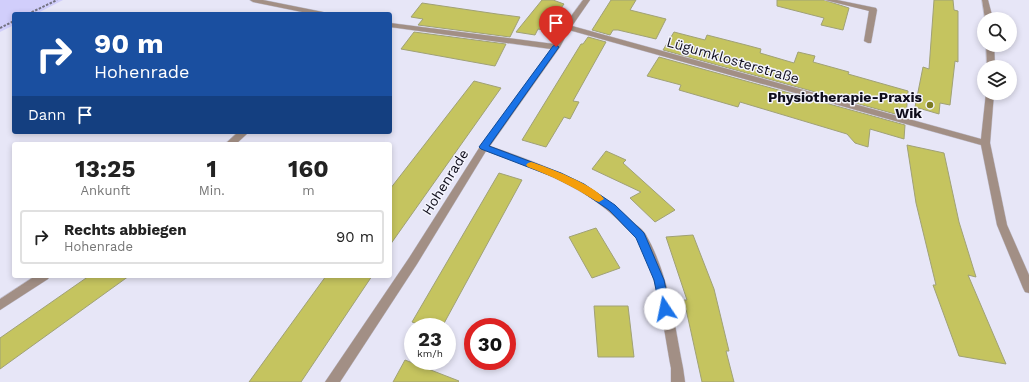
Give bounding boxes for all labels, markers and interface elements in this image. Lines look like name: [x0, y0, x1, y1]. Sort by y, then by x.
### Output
pin: [539, 6, 573, 47]
icon: arrive: [545, 12, 567, 34]
map controls: [977, 12, 1017, 100]
button: search: [977, 12, 1017, 52]
text: 90 m: [94, 27, 164, 60]
icon: right: [28, 28, 80, 80]
street label: Lügumklosterstraße: [665, 33, 801, 87]
button: layers: [977, 60, 1017, 100]
text: Hohenrade: [94, 61, 190, 82]
place label: Physiotherapie-Praxis Wik: [768, 89, 923, 121]
marker: Physiotherapie-Praxis Wik: [925, 100, 935, 110]
icon: arrive: [74, 104, 96, 126]
text: Dann: [28, 106, 66, 124]
street label: Hohenrade: [419, 146, 471, 218]
text: 13:25: [75, 155, 135, 183]
text: 1: [207, 155, 217, 183]
text: 160: [288, 155, 329, 183]
text: Ankunft: [80, 183, 130, 198]
text: Min.: [199, 183, 225, 198]
text: m: [302, 183, 315, 198]
text: Rechts abbiegen: [64, 221, 186, 239]
icon: right: [30, 226, 52, 248]
text: 90 m: [336, 228, 374, 246]
text: Hohenrade: [64, 239, 133, 254]
position arrow: [644, 288, 686, 330]
speed limit sign: 30: [464, 318, 516, 370]
text: 23: [418, 327, 442, 351]
text: km/h: [417, 348, 443, 359]

